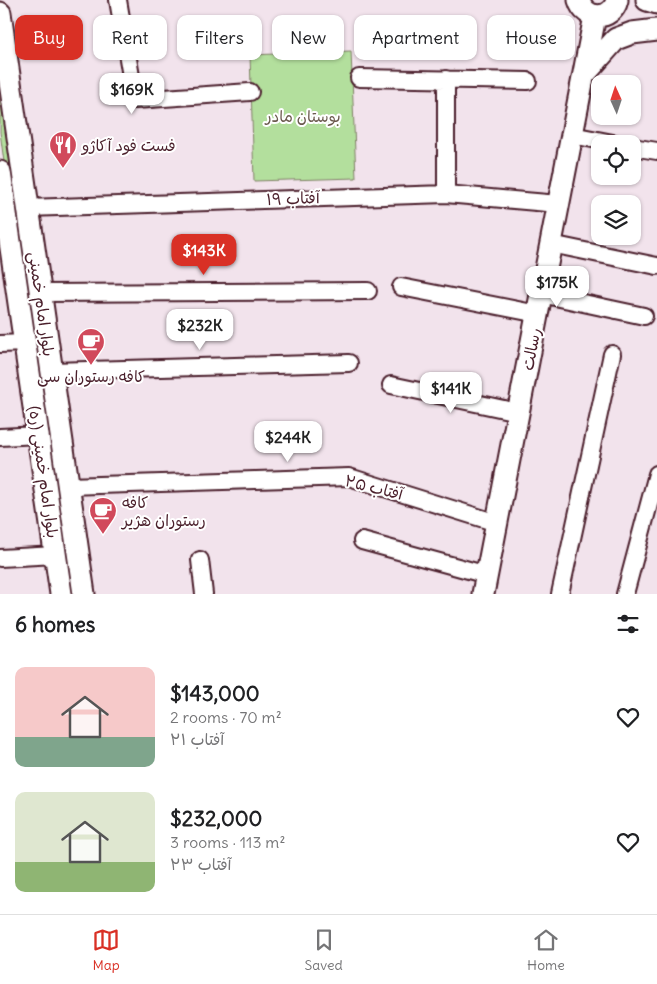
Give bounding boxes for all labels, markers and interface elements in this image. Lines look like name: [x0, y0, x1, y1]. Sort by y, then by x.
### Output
chip: Buy: [15, 15, 83, 60]
chip: Rent: [93, 15, 167, 60]
chip: Filters: [177, 15, 262, 60]
chip: New: [272, 15, 344, 60]
chip: Apartment: [354, 15, 477, 60]
chip: House: [487, 15, 575, 60]
pin: $169K: [97, 72, 167, 115]
north arrow: [591, 75, 641, 125]
map controls: [591, 75, 641, 245]
text: $169K: [110, 79, 154, 99]
park label: بوستان مادر: [263, 106, 341, 127]
restaurant icon: فست فود آکاژو: [48, 130, 78, 169]
place label: فست فود آکاژو: [80, 135, 176, 156]
button: locate: [591, 135, 641, 185]
street label: آفتاب ۱۹: [266, 187, 321, 209]
button: layers: [591, 195, 641, 245]
pin: $143K: [169, 234, 239, 276]
text: $143K: [182, 240, 226, 260]
street label: بلوار امام خمینی: [22, 250, 59, 358]
pin: $175K: [522, 266, 592, 308]
text: $175K: [536, 272, 578, 292]
pin: $232K: [165, 308, 235, 351]
text: $232K: [177, 315, 223, 335]
street label: رسالت: [517, 326, 545, 372]
cafe icon: کافه رستوران سی: [76, 327, 106, 366]
place label: کافه رستوران سی: [37, 366, 145, 387]
pin: $141K: [416, 372, 486, 414]
text: $141K: [431, 378, 471, 398]
street label: بلوار امام خمینی (ره): [22, 405, 63, 540]
pin: $244K: [253, 420, 323, 463]
text: $244K: [265, 427, 311, 447]
street label: آفتاب ۲۵: [343, 470, 406, 504]
place label: کافه رستوران هژیر: [120, 492, 206, 531]
cafe icon: کافه رستوران هژیر: [88, 496, 118, 535]
icon: filters: [614, 610, 642, 638]
text: 6 homes: [15, 611, 95, 638]
text: $143,000: [170, 680, 260, 707]
icon: home: [55, 687, 115, 747]
icon: heart: [614, 703, 642, 731]
text: 2 rooms · 70 m²: [170, 707, 282, 727]
text: آفتاب ۲۱: [170, 729, 224, 749]
text: $232,000: [170, 805, 262, 832]
icon: home: [55, 812, 115, 872]
icon: heart: [614, 828, 642, 856]
text: 3 rooms · 113 m²: [170, 832, 285, 852]
text: آفتاب ۲۳: [170, 854, 232, 874]
tab: Map: [92, 926, 120, 974]
tab: Saved: [304, 926, 343, 974]
tab: Home: [527, 926, 565, 974]

